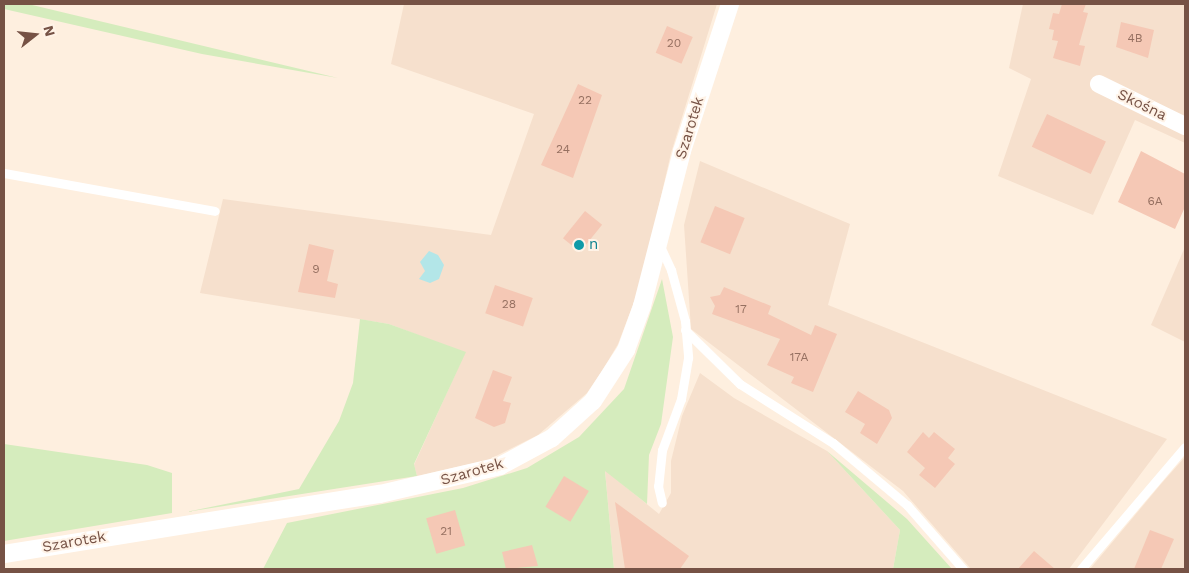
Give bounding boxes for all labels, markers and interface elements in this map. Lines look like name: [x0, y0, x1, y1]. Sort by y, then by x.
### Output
north arrow: [10, 10, 60, 60]
text: N: [40, 24, 59, 38]
house number: 4B: [1127, 32, 1143, 46]
house number: 20: [667, 37, 681, 51]
street label: Skośna: [1114, 85, 1170, 125]
house number: 22: [578, 94, 592, 108]
street label: Szarotek: [672, 95, 708, 161]
house number: 24: [556, 143, 570, 157]
house number: 6A: [1147, 195, 1163, 209]
place label: n: [589, 236, 598, 254]
marker: n: [573, 239, 585, 251]
house number: 9: [312, 263, 320, 277]
house number: 28: [502, 298, 516, 312]
house number: 17: [735, 303, 747, 317]
house number: 17A: [790, 351, 808, 365]
street label: Szarotek: [439, 454, 505, 490]
house number: 21: [440, 525, 452, 539]
street label: Szarotek: [41, 528, 107, 556]

